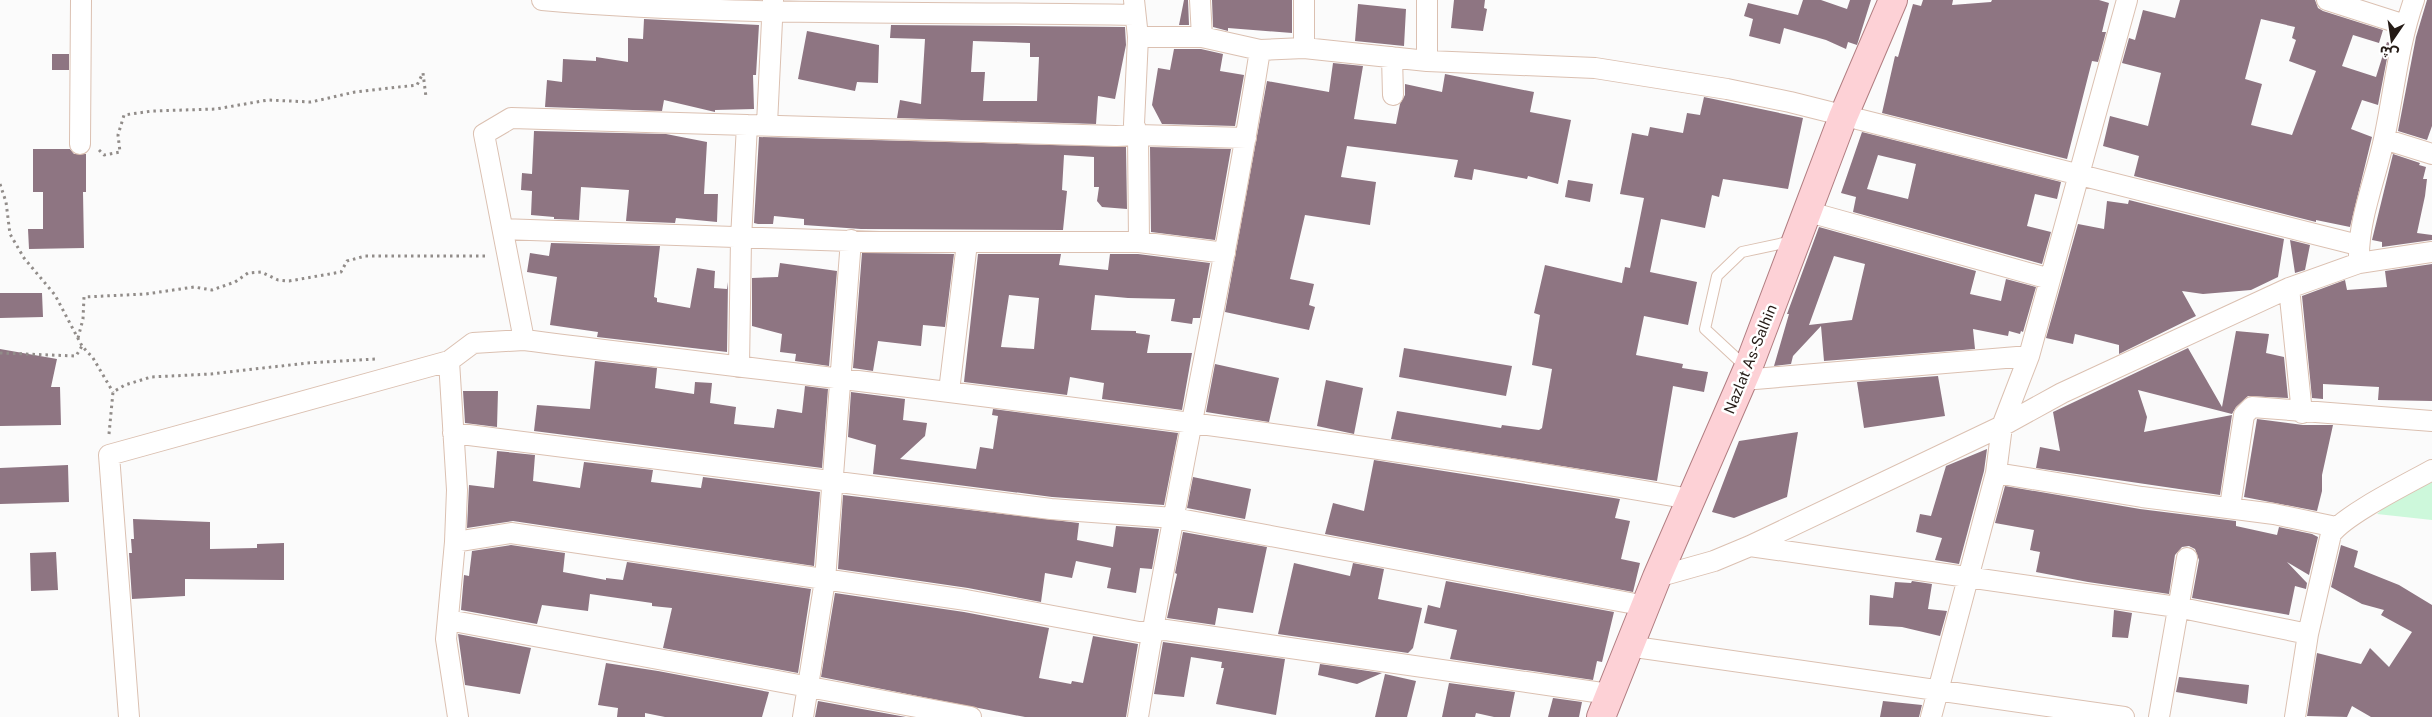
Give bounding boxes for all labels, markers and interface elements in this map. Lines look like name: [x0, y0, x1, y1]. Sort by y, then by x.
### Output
north arrow: [2367, 15, 2417, 65]
text: ش: [2378, 43, 2400, 63]
street label: Nazlat As-Salhin: [1720, 302, 1780, 416]

